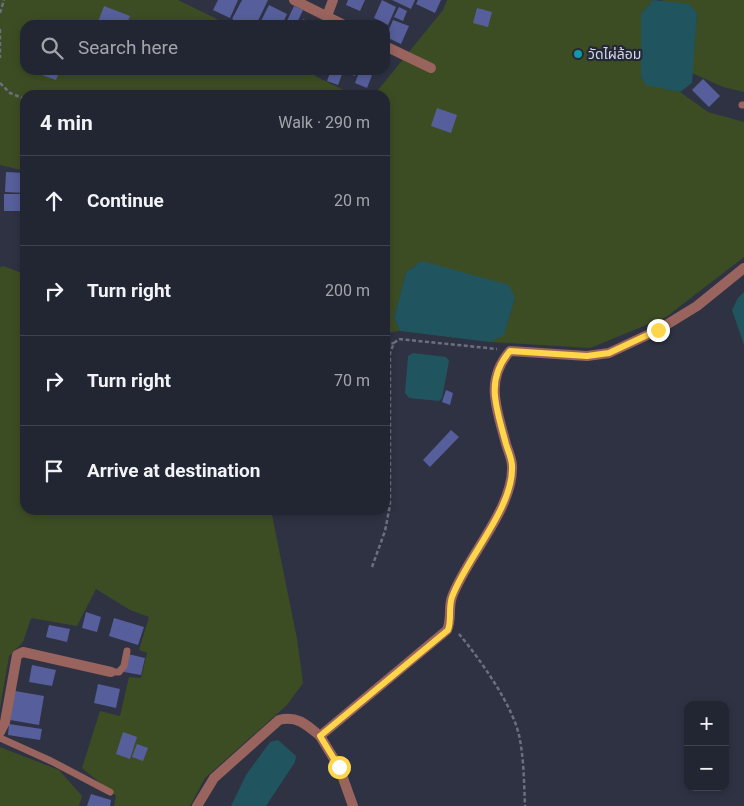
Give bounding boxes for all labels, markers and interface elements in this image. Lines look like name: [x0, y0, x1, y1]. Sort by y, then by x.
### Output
search box: [20, 20, 390, 75]
icon: search: [38, 34, 66, 62]
text: Search here: [78, 36, 178, 59]
place label: วัดไผ่ล้อม: [588, 46, 641, 62]
marker: วัดไผ่ล้อม: [572, 48, 584, 60]
text: 4 min: [40, 111, 93, 135]
text: Walk · 290 m: [278, 113, 370, 132]
icon: ahead: [40, 187, 68, 215]
text: Continue: [87, 189, 164, 212]
text: 20 m: [334, 191, 370, 210]
icon: right: [40, 277, 68, 305]
text: Turn right: [87, 279, 171, 302]
text: 200 m: [325, 281, 370, 300]
route end: [647, 319, 670, 342]
icon: right: [40, 367, 68, 395]
text: Turn right: [87, 369, 171, 392]
text: 70 m: [334, 371, 370, 390]
icon: arrive: [40, 457, 68, 485]
text: Arrive at destination: [87, 459, 260, 482]
map controls: [684, 701, 729, 791]
button: +: [684, 701, 729, 746]
button: −: [684, 746, 729, 791]
route start: [328, 756, 351, 779]

